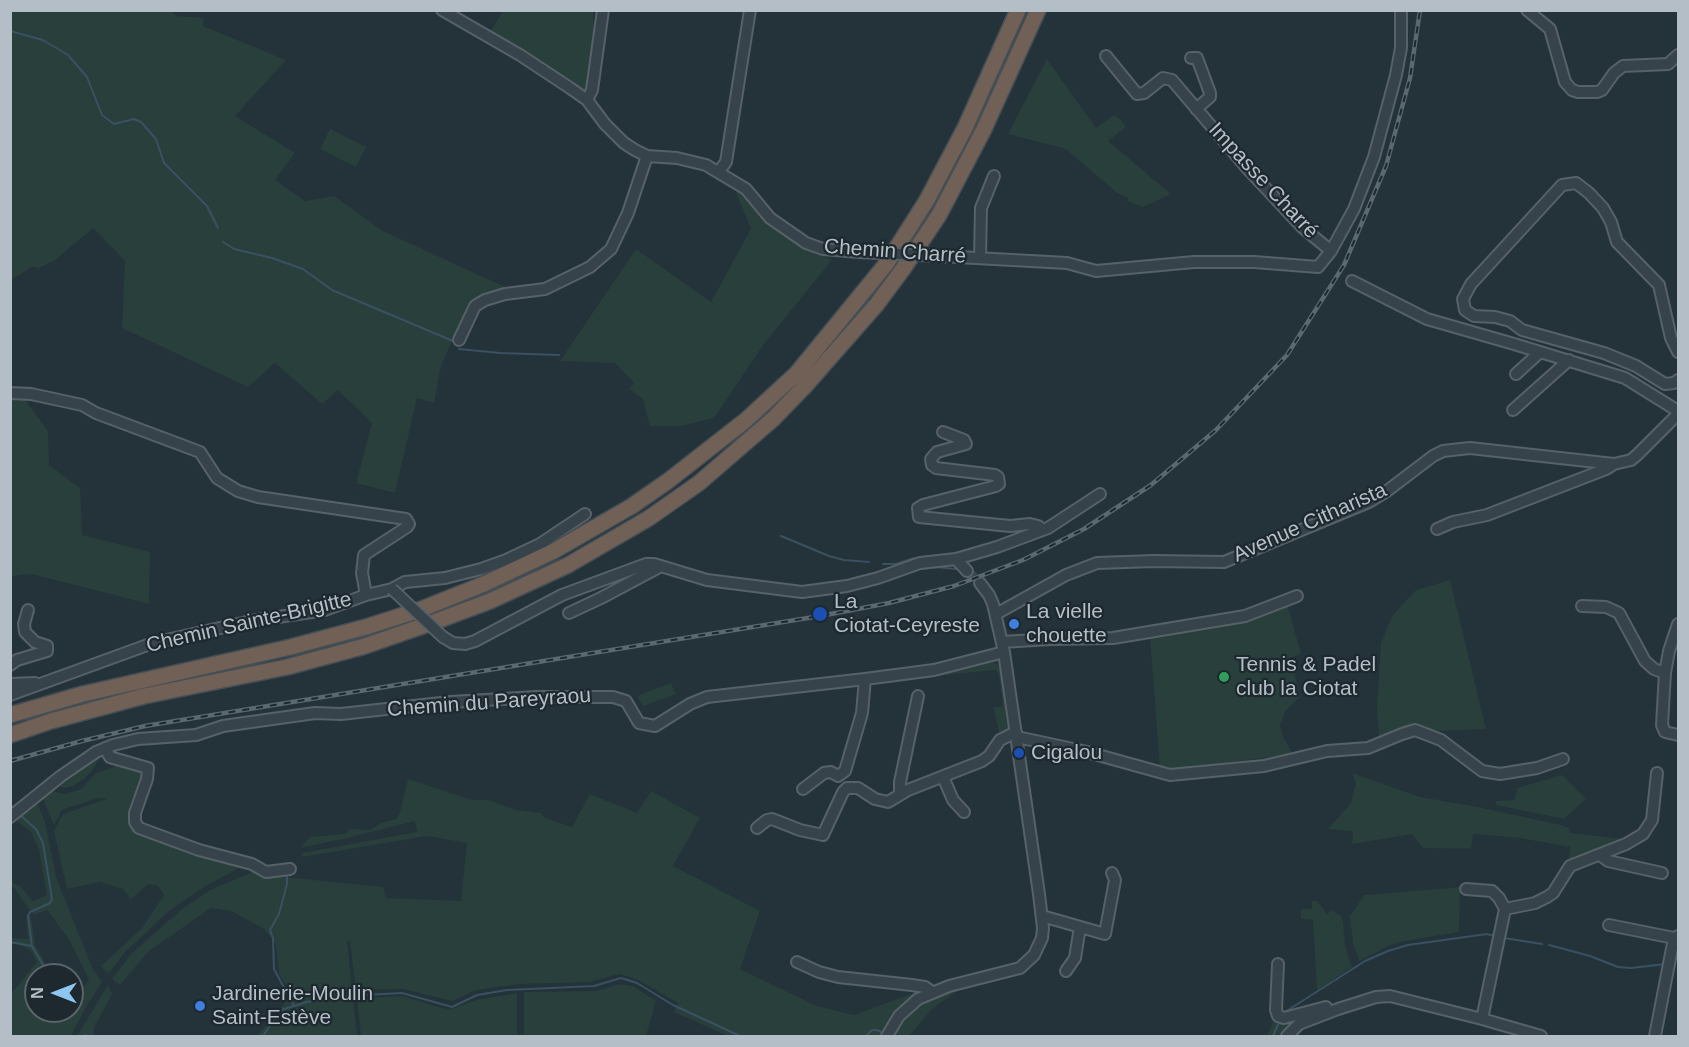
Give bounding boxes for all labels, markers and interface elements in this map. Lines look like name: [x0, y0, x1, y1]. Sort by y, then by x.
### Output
street label: Impasse Charré: [1203, 118, 1323, 244]
street label: Chemin Charré: [823, 234, 967, 270]
street label: Avenue Citharista: [1229, 478, 1391, 568]
street label: Chemin Sainte-Brigitte: [144, 587, 354, 659]
place label: La Ciotat-Ceyreste: [834, 589, 980, 639]
place label: La vielle chouette: [1026, 599, 1107, 649]
marker: La Ciotat-Ceyreste: [811, 605, 829, 623]
marker: La vielle chouette: [1007, 617, 1021, 631]
place label: Tennis & Padel club la Ciotat: [1236, 652, 1376, 702]
marker: Tennis & Padel club la Ciotat: [1217, 670, 1231, 684]
street label: Chemin du Pareyraou: [386, 683, 592, 723]
place label: Cigalou: [1031, 740, 1102, 766]
marker: Cigalou: [1012, 746, 1026, 760]
north arrow: [24, 963, 84, 1023]
place label: Jardinerie-Moulin Saint-Estève: [212, 981, 373, 1031]
text: N: [29, 987, 46, 999]
marker: Jardinerie-Moulin Saint-Estève: [193, 999, 207, 1013]

